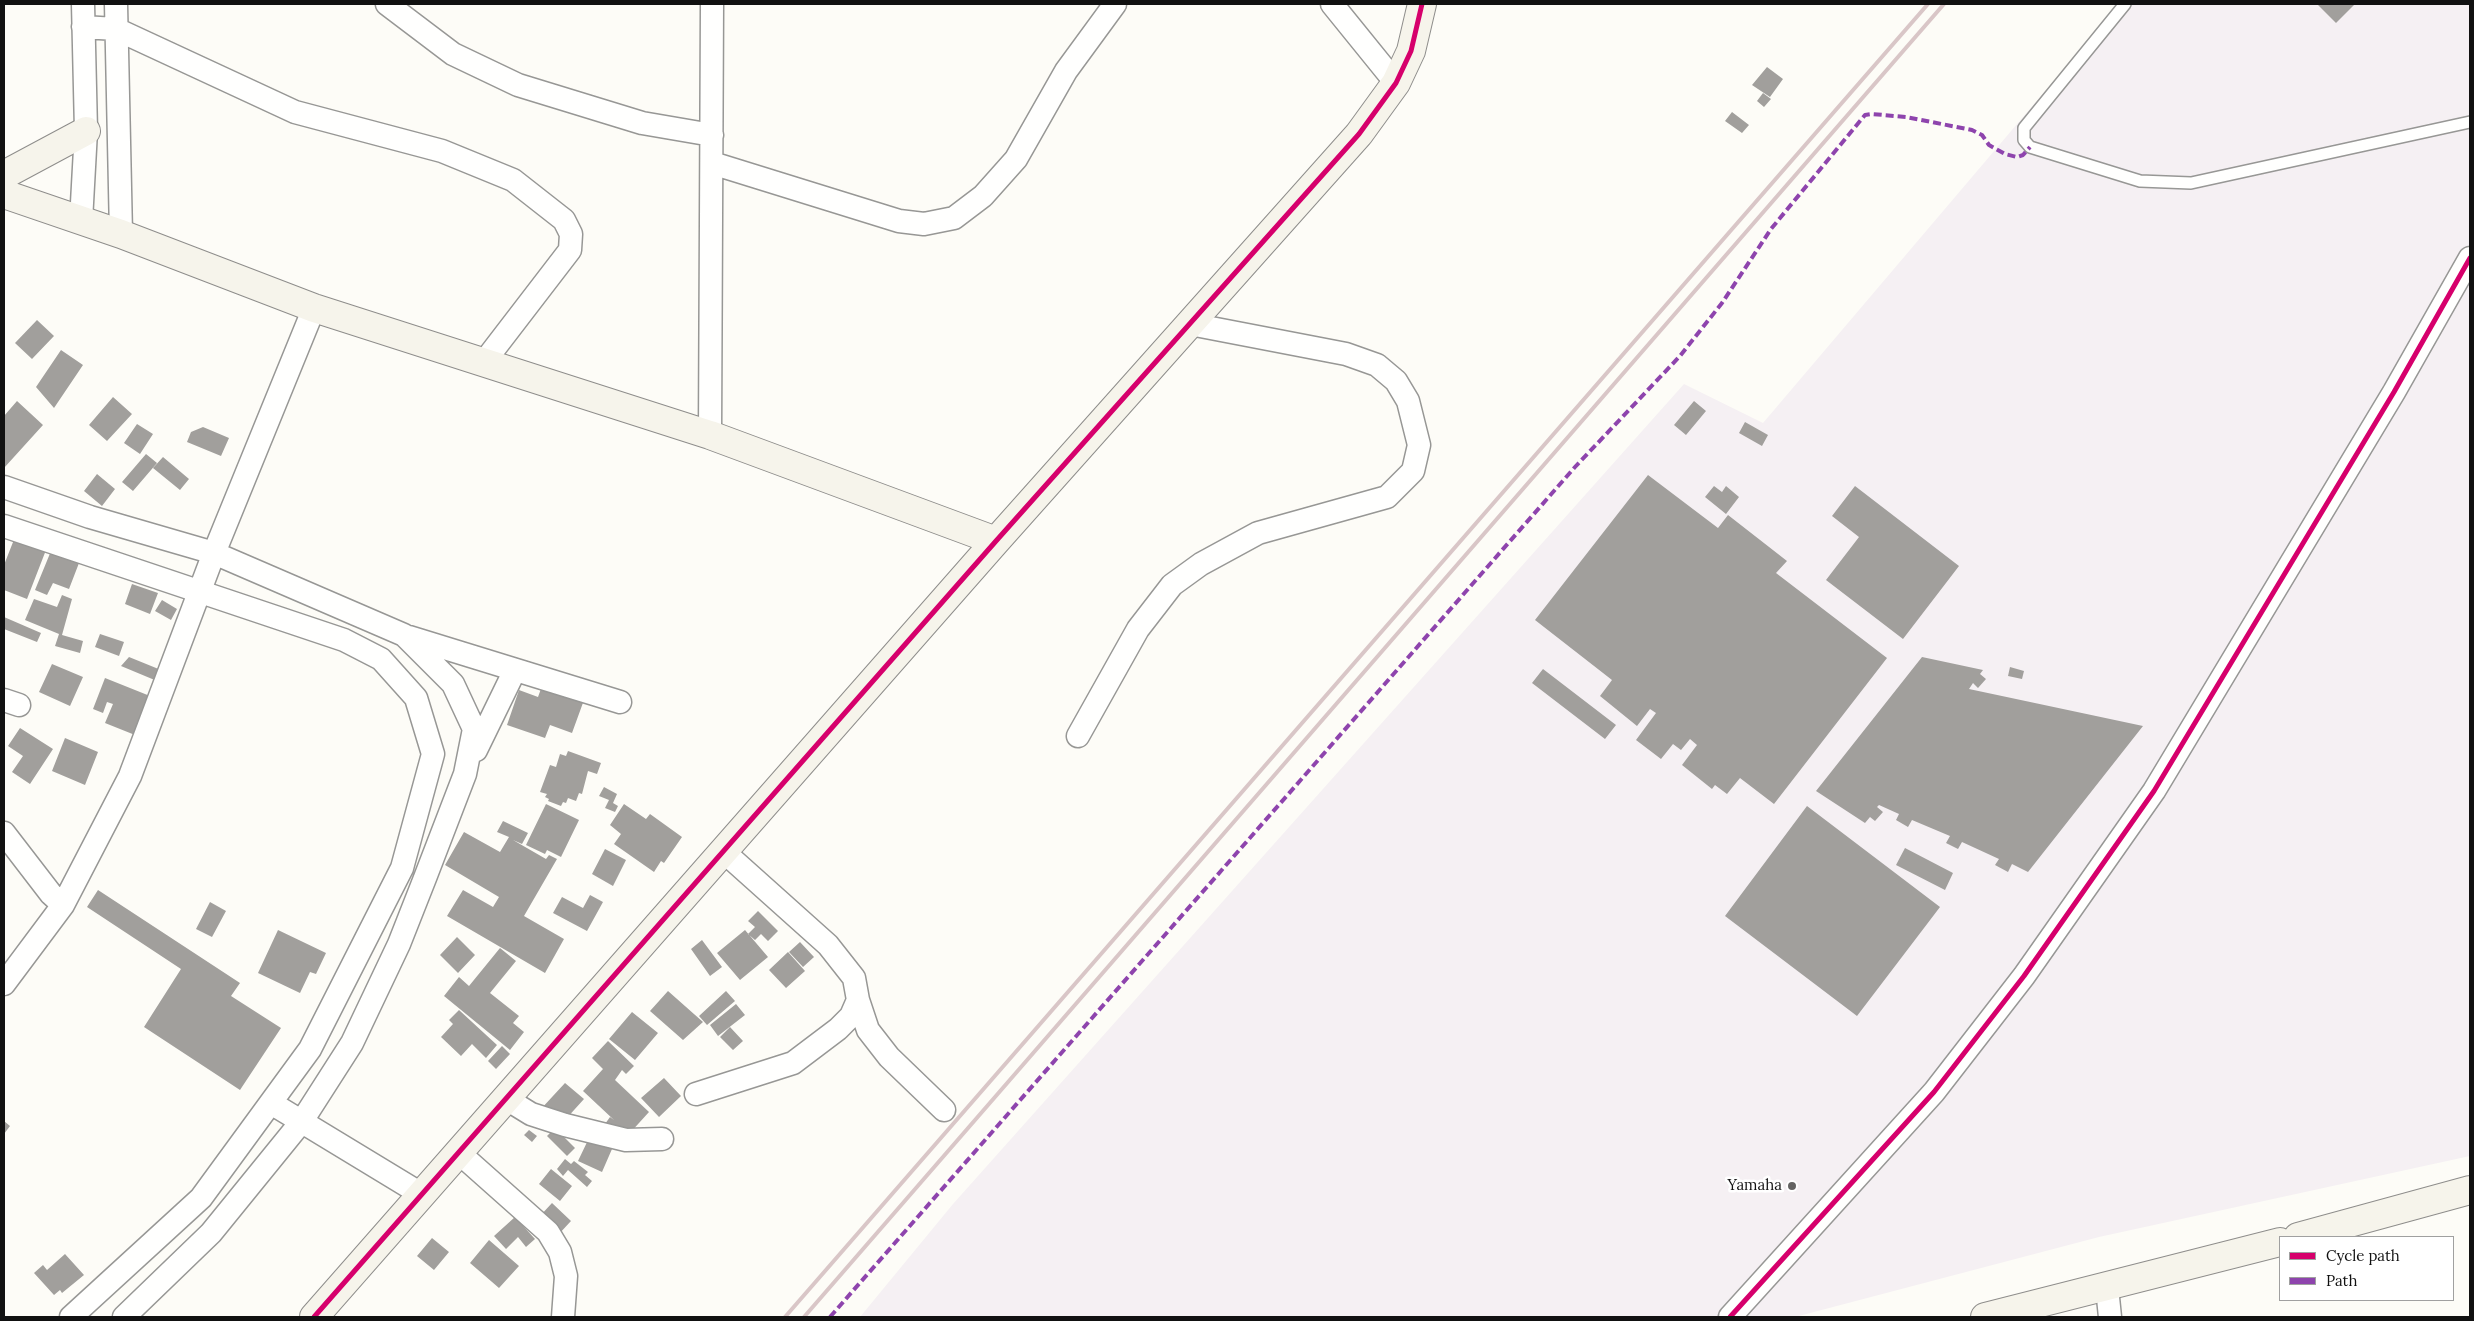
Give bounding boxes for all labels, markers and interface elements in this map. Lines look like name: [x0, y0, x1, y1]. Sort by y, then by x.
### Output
place label: Yamaha: [1728, 1177, 1782, 1195]
marker: Yamaha: [1786, 1180, 1798, 1192]
legend: [2279, 1236, 2454, 1301]
text: Cycle path: [2326, 1246, 2400, 1265]
text: Path: [2326, 1271, 2357, 1290]

